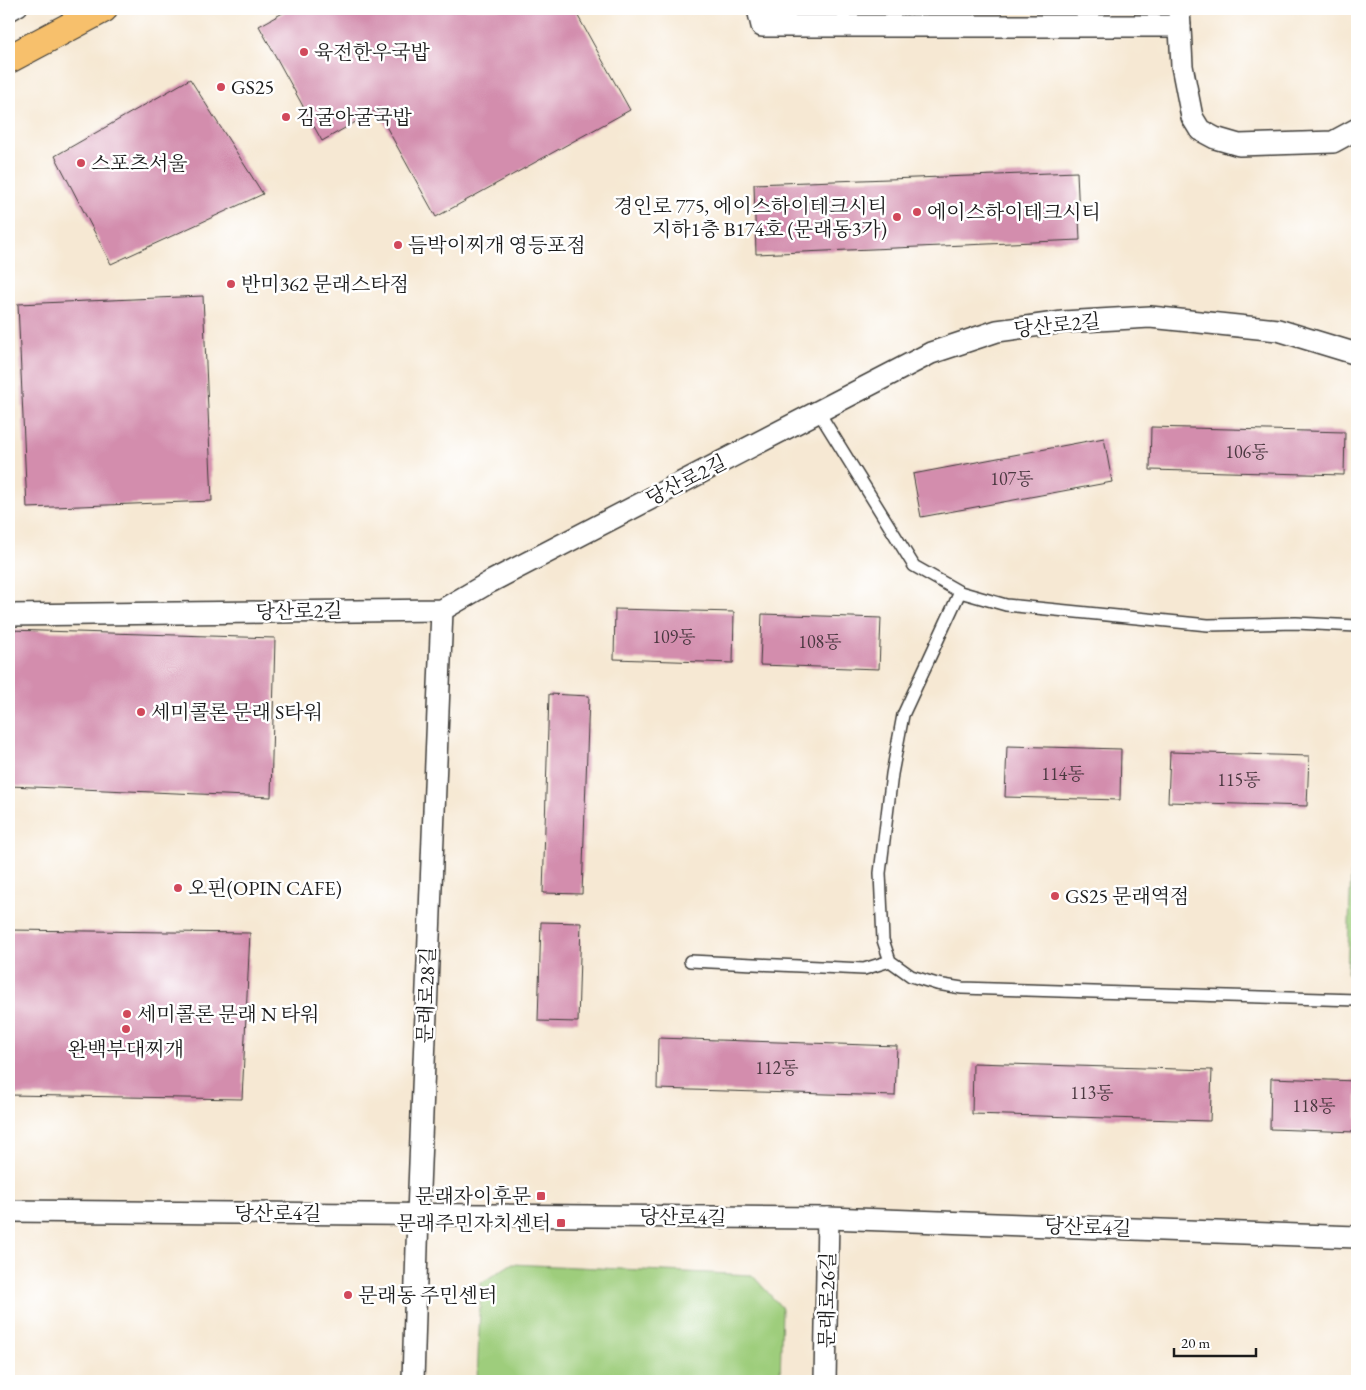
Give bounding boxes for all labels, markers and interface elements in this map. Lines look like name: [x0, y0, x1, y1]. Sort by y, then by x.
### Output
place label: 육전한우국밥: [314, 39, 431, 65]
marker: 육전한우국밥: [298, 46, 310, 58]
place label: GS25: [231, 74, 274, 100]
marker: GS25: [215, 81, 227, 93]
place label: 김굴아굴국밥: [296, 104, 413, 130]
marker: 김굴아굴국밥: [280, 111, 292, 123]
place label: 스포츠서울: [91, 150, 188, 176]
marker: 스포츠서울: [75, 157, 87, 169]
place label: 경인로 775, 에이스하이테크시티 지하1층 B174호 (문래동3가): [614, 193, 887, 242]
place label: 에이스하이테크시티: [927, 199, 1101, 225]
marker: 에이스하이테크시티: [911, 206, 923, 218]
marker: 경인로 775, 에이스하이테크시티 지하1층 B174호 (문래동3가): [891, 211, 903, 223]
place label: 듬박이찌개 영등포점: [408, 232, 586, 258]
marker: 듬박이찌개 영등포점: [392, 239, 404, 251]
place label: 반미362 문래스타점: [241, 271, 409, 297]
marker: 반미362 문래스타점: [225, 278, 237, 290]
street label: 당산로2길: [1012, 308, 1102, 342]
house number: 106동: [1225, 440, 1269, 463]
street label: 당산로2길: [641, 449, 731, 511]
house number: 107동: [990, 467, 1034, 490]
street label: 당산로2길: [255, 597, 343, 625]
house number: 109동: [652, 625, 696, 648]
house number: 108동: [798, 630, 842, 653]
place label: 세미콜론 문래 S타워: [151, 699, 323, 725]
marker: 세미콜론 문래 S타워: [135, 706, 147, 718]
house number: 114동: [1041, 762, 1085, 785]
house number: 115동: [1217, 768, 1261, 791]
place label: 오핀(OPIN CAFE): [188, 875, 342, 901]
marker: 오핀(OPIN CAFE): [172, 882, 184, 894]
place label: GS25 문래역점: [1065, 883, 1189, 909]
marker: GS25 문래역점: [1049, 890, 1061, 902]
street label: 문래로28길: [411, 946, 441, 1044]
place label: 세미콜론 문래 N 타워: [137, 1001, 319, 1027]
marker: 세미콜론 문래 N 타워: [121, 1008, 133, 1020]
marker: 완백부대찌개: [120, 1023, 132, 1035]
place label: 완백부대찌개: [68, 1036, 184, 1062]
house number: 112동: [755, 1056, 799, 1079]
house number: 113동: [1070, 1081, 1114, 1104]
house number: 118동: [1292, 1094, 1336, 1117]
place label: 문래자이후문: [415, 1183, 531, 1209]
marker: 문래자이후문: [535, 1190, 547, 1202]
street label: 당산로4길: [235, 1200, 321, 1226]
street label: 당산로4길: [639, 1203, 727, 1231]
place label: 문래주민자치센터: [396, 1210, 551, 1236]
street label: 당산로4길: [1044, 1212, 1132, 1242]
marker: 문래주민자치센터: [555, 1217, 567, 1229]
street label: 문래로26길: [813, 1252, 841, 1348]
place label: 문래동 주민센터: [358, 1282, 497, 1308]
marker: 문래동 주민센터: [342, 1289, 354, 1301]
scale bar: [1174, 1325, 1256, 1357]
text: 20 m: [1181, 1333, 1210, 1352]

